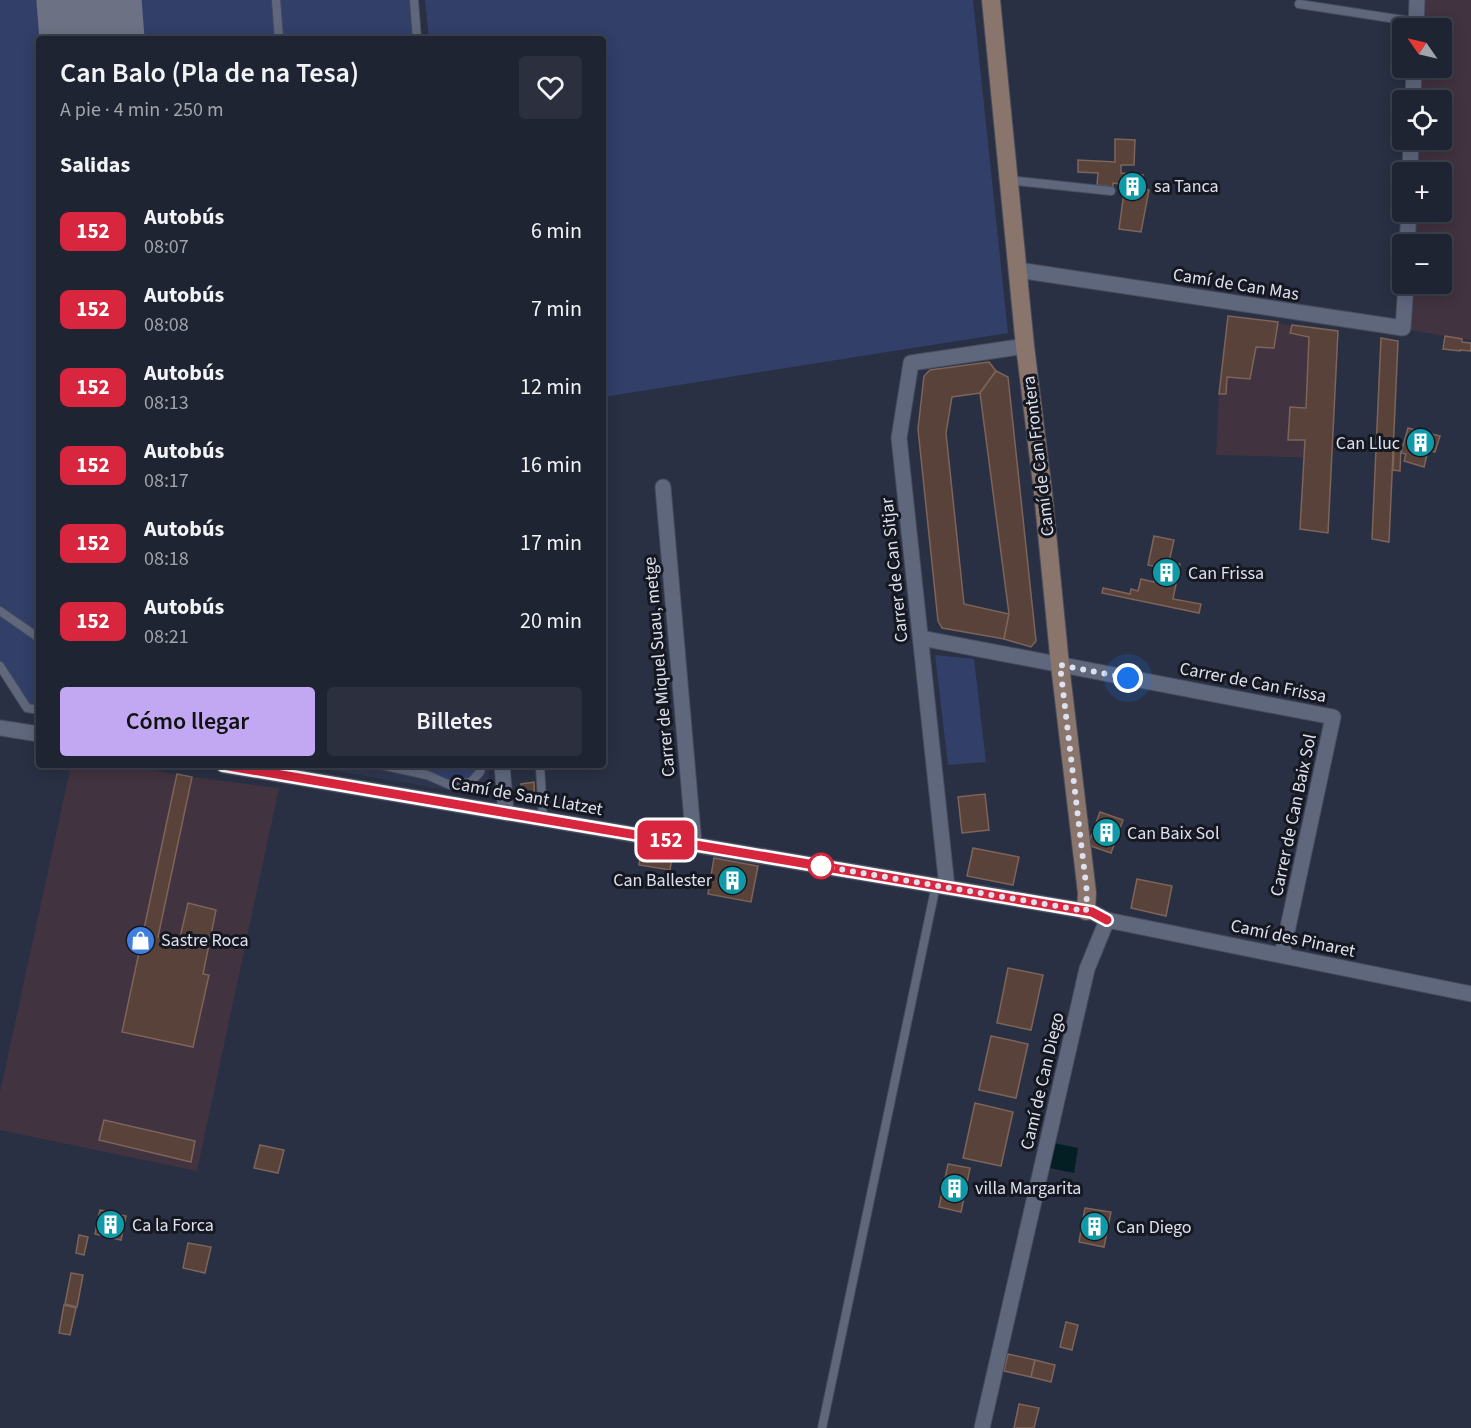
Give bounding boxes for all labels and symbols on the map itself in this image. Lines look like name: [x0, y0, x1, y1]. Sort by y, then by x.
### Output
north arrow: [1392, 18, 1452, 78]
building icon: sa Tanca: [1117, 170, 1149, 202]
place label: sa Tanca: [1154, 174, 1219, 199]
street label: Camí de Can Mas: [1171, 262, 1301, 307]
street label: Camí de Can Frontera: [1016, 374, 1061, 538]
building icon: Can Lluc: [1405, 427, 1437, 459]
place label: Can Lluc: [1336, 431, 1400, 456]
street label: Carrer de Can Sitjar: [874, 495, 915, 644]
street label: Carrer de Miquel Suau, metge: [637, 556, 682, 778]
building icon: Can Frissa: [1151, 557, 1183, 589]
place label: Can Frissa: [1188, 561, 1264, 586]
street label: Carrer de Can Frissa: [1177, 656, 1328, 709]
your location: [1113, 663, 1143, 693]
street label: Carrer de Can Baix Sol: [1264, 732, 1323, 899]
street label: Camí de Sant Llatzet: [449, 771, 605, 822]
building icon: Can Baix Sol: [1090, 817, 1122, 849]
line badge: 152: [632, 820, 700, 860]
place label: Can Baix Sol: [1127, 821, 1219, 846]
unlabelled marker: [808, 853, 834, 879]
building icon: Can Ballester: [717, 864, 749, 896]
place label: Can Ballester: [613, 868, 713, 893]
street label: Camí des Pinaret: [1228, 913, 1358, 964]
shop icon: Sastre Roca: [124, 924, 156, 956]
place label: Sastre Roca: [161, 928, 248, 953]
street label: Camí de Can Diego: [1015, 1010, 1070, 1152]
building icon: villa Margarita: [938, 1172, 970, 1204]
place label: villa Margarita: [975, 1176, 1081, 1201]
building icon: Ca la Forca: [95, 1209, 127, 1241]
building icon: Can Diego: [1079, 1211, 1111, 1243]
place label: Ca la Forca: [132, 1213, 214, 1238]
place label: Can Diego: [1116, 1215, 1192, 1240]

